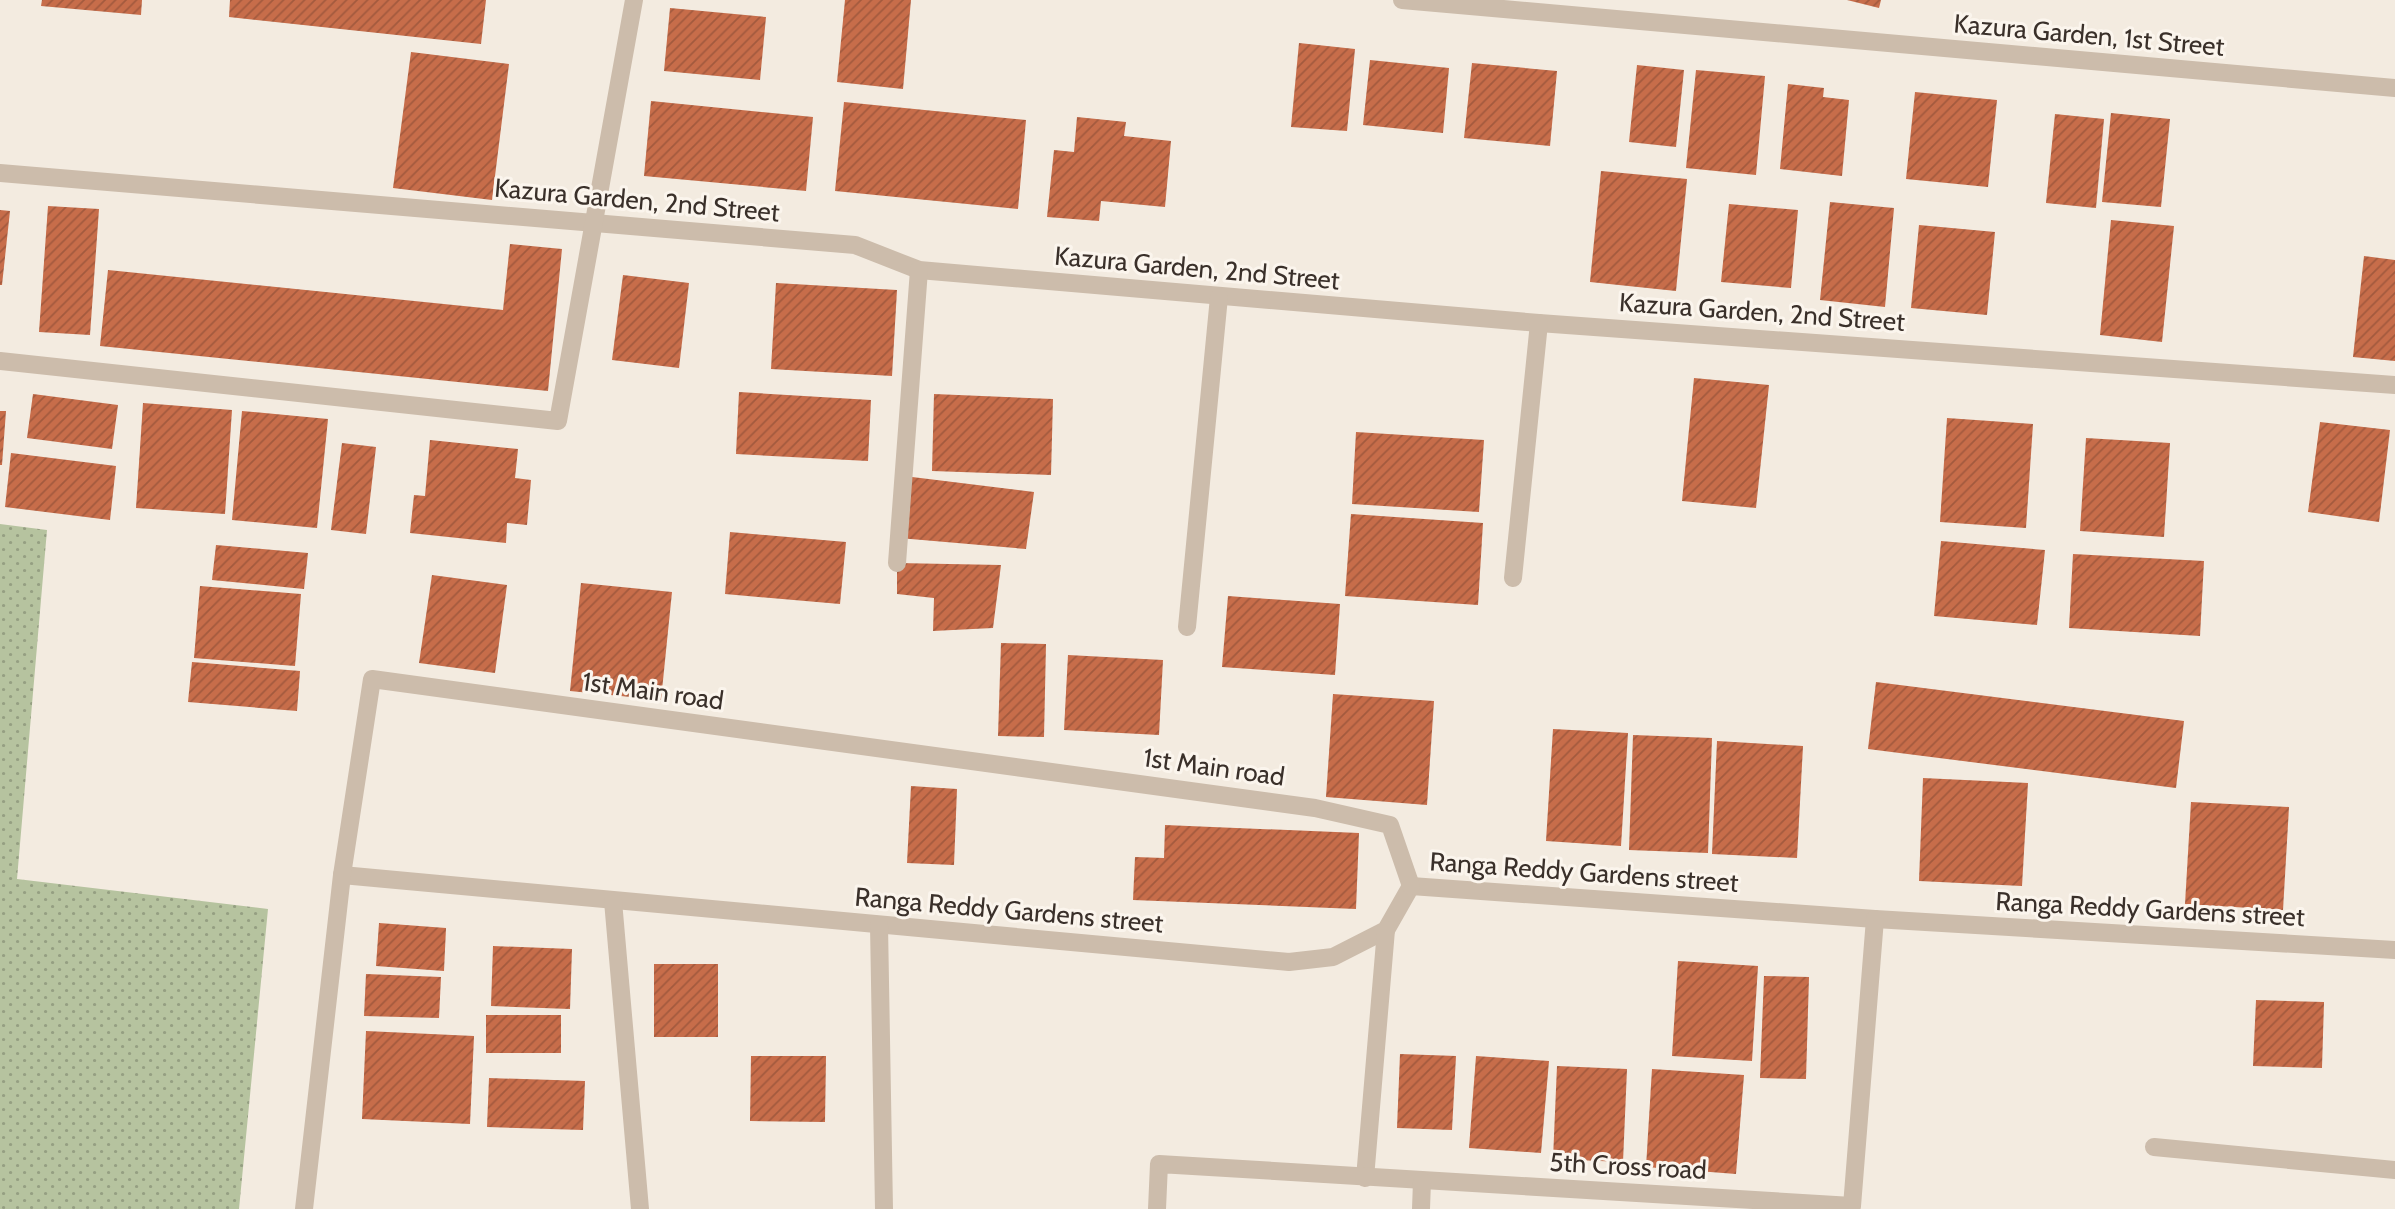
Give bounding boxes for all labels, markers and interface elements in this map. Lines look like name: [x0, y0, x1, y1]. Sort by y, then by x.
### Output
street label: Kazura Garden, 1st Street: [1952, 7, 2226, 63]
street label: Kazura Garden, 2nd Street: [493, 172, 781, 228]
street label: Kazura Garden, 2nd Street: [1053, 240, 1341, 296]
street label: Kazura Garden, 2nd Street: [1618, 286, 1906, 338]
street label: 1st Main road: [580, 665, 726, 717]
street label: 1st Main road: [1141, 741, 1287, 793]
street label: Ranga Reddy Gardens street: [1428, 845, 1740, 899]
street label: Ranga Reddy Gardens street: [853, 881, 1165, 939]
street label: Ranga Reddy Gardens street: [1995, 885, 2306, 933]
street label: 5th Cross road: [1549, 1146, 1707, 1186]

